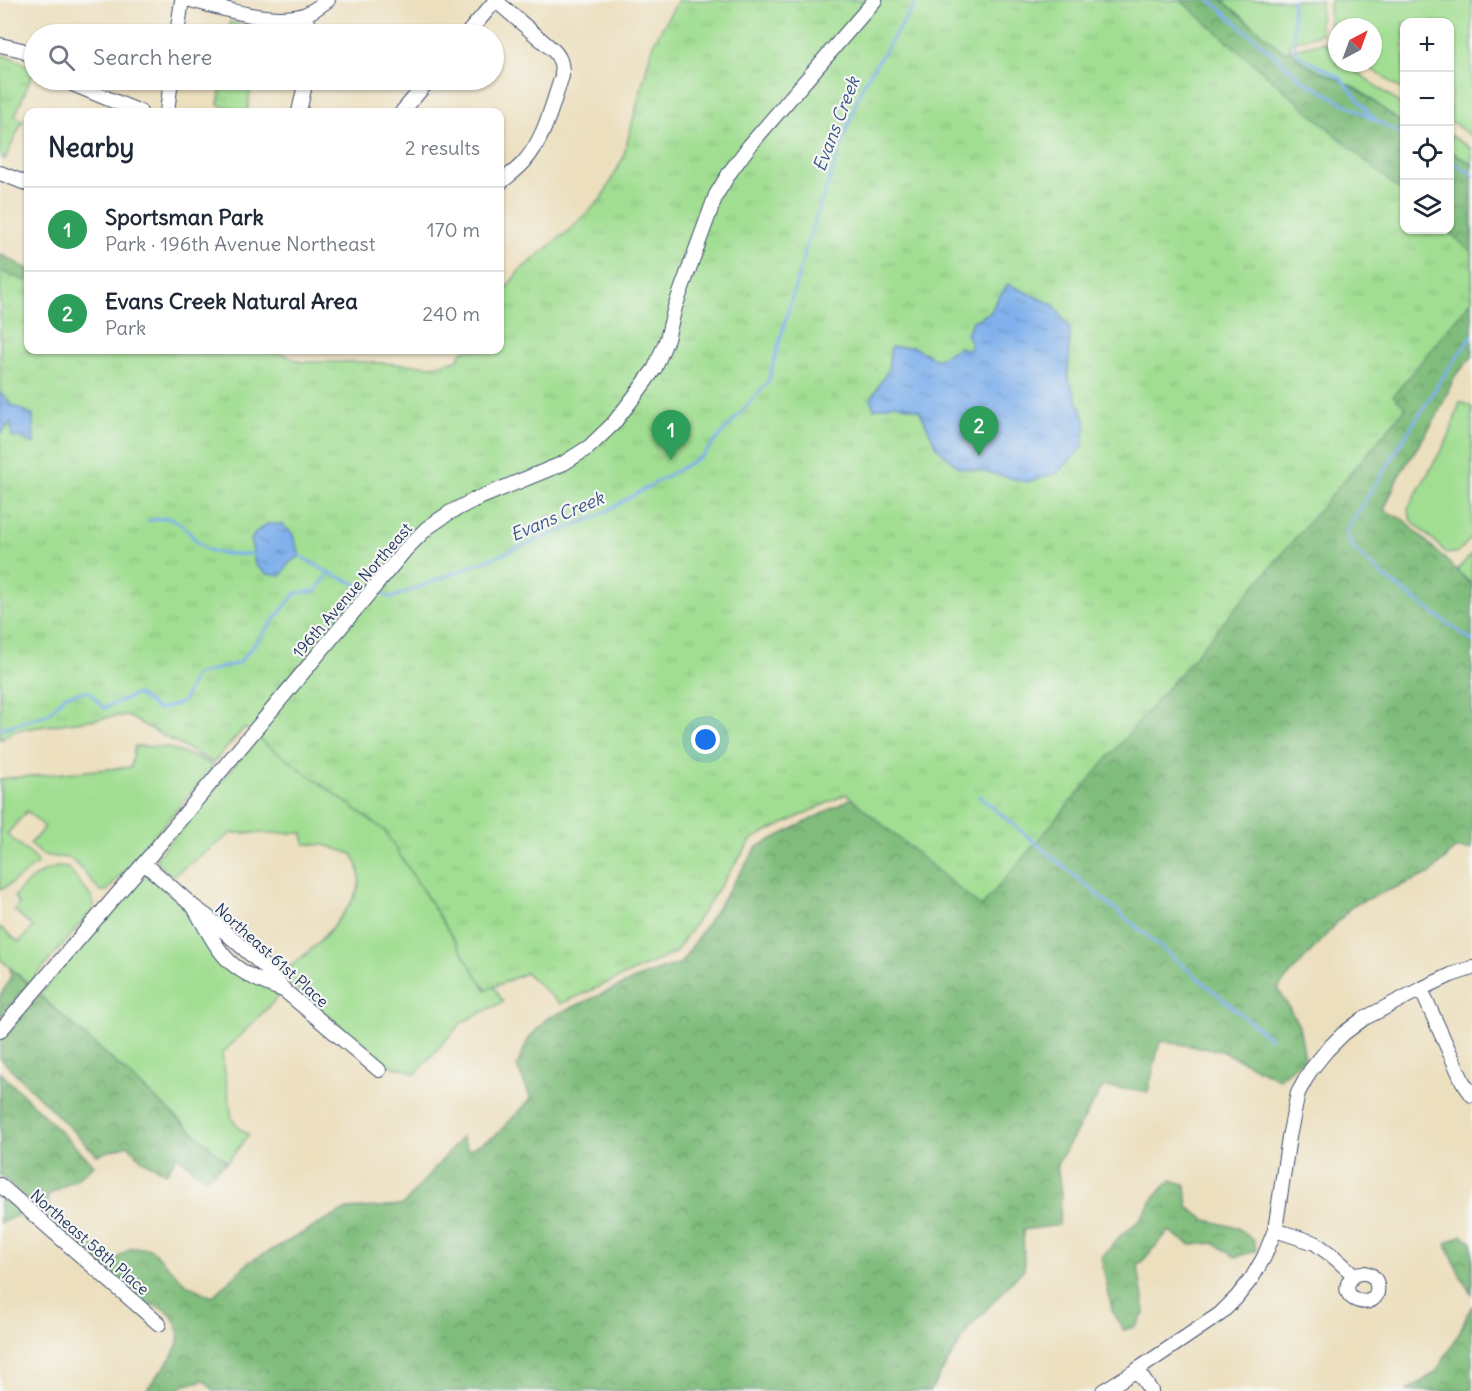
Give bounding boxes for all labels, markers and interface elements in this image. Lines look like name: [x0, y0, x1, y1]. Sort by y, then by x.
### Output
north arrow: [1328, 18, 1382, 72]
map controls: [1400, 18, 1454, 234]
button: +: [1400, 18, 1454, 72]
search box: [24, 24, 504, 90]
icon: search: [45, 41, 78, 74]
text: Search here: [93, 43, 212, 71]
water label: Evans Creek: [807, 72, 865, 174]
button: −: [1400, 72, 1454, 126]
button: locate: [1400, 126, 1454, 180]
text: Nearby: [48, 131, 134, 164]
text: 2 results: [405, 135, 480, 160]
button: layers: [1400, 180, 1454, 234]
text: Sportsman Park: [105, 203, 264, 231]
text: 1: [64, 217, 71, 242]
text: 170 m: [427, 217, 480, 242]
text: Park · 196th Avenue Northeast: [105, 231, 375, 256]
text: Evans Creek Natural Area: [105, 287, 358, 315]
text: 2: [62, 301, 73, 326]
text: 240 m: [422, 301, 480, 326]
text: Park: [105, 315, 146, 340]
pin: 2: [960, 406, 998, 456]
pin: 1: [652, 410, 690, 460]
water label: Evans Creek: [507, 485, 609, 546]
street label: 196th Avenue Northeast: [288, 518, 416, 662]
your location: [691, 725, 720, 754]
street label: Northeast 61st Place: [211, 899, 333, 1011]
street label: Northeast 58th Place: [27, 1185, 153, 1299]

